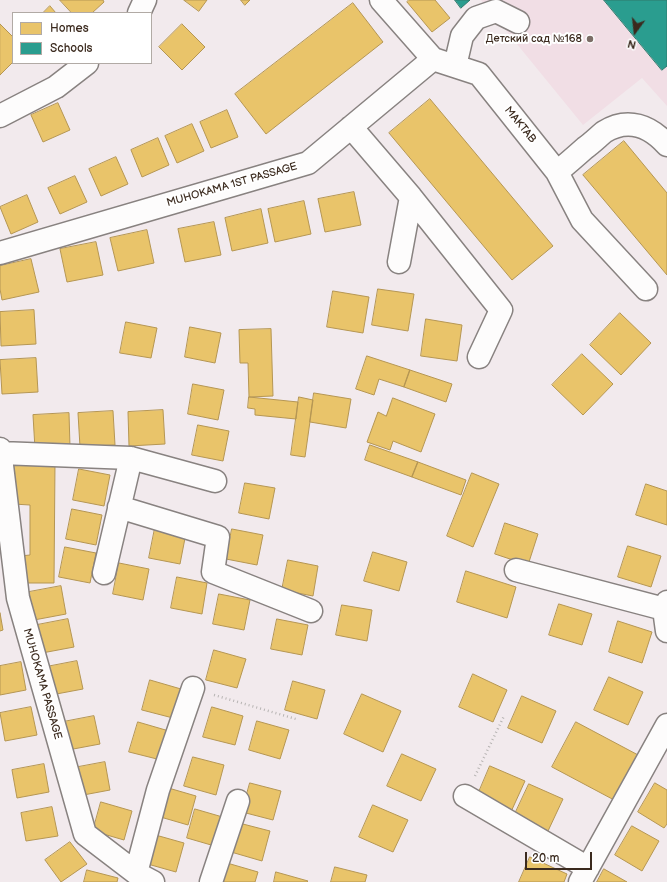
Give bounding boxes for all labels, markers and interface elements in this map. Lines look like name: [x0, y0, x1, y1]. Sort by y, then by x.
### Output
legend: [12, 12, 152, 64]
north arrow: [615, 12, 655, 52]
text: Homes: [50, 21, 89, 36]
place label: Детский сад №168: [486, 32, 582, 46]
marker: Детский сад №168: [585, 34, 595, 44]
text: N: [626, 37, 637, 51]
text: Schools: [50, 41, 93, 56]
street label: MAKTAB: [501, 104, 539, 146]
street label: MUHOKAMA 1ST PASSAGE: [165, 160, 299, 210]
street label: MUHOKAMA PASSAGE: [20, 627, 64, 741]
scale bar: [527, 844, 594, 870]
text: 20 m: [532, 851, 559, 866]

